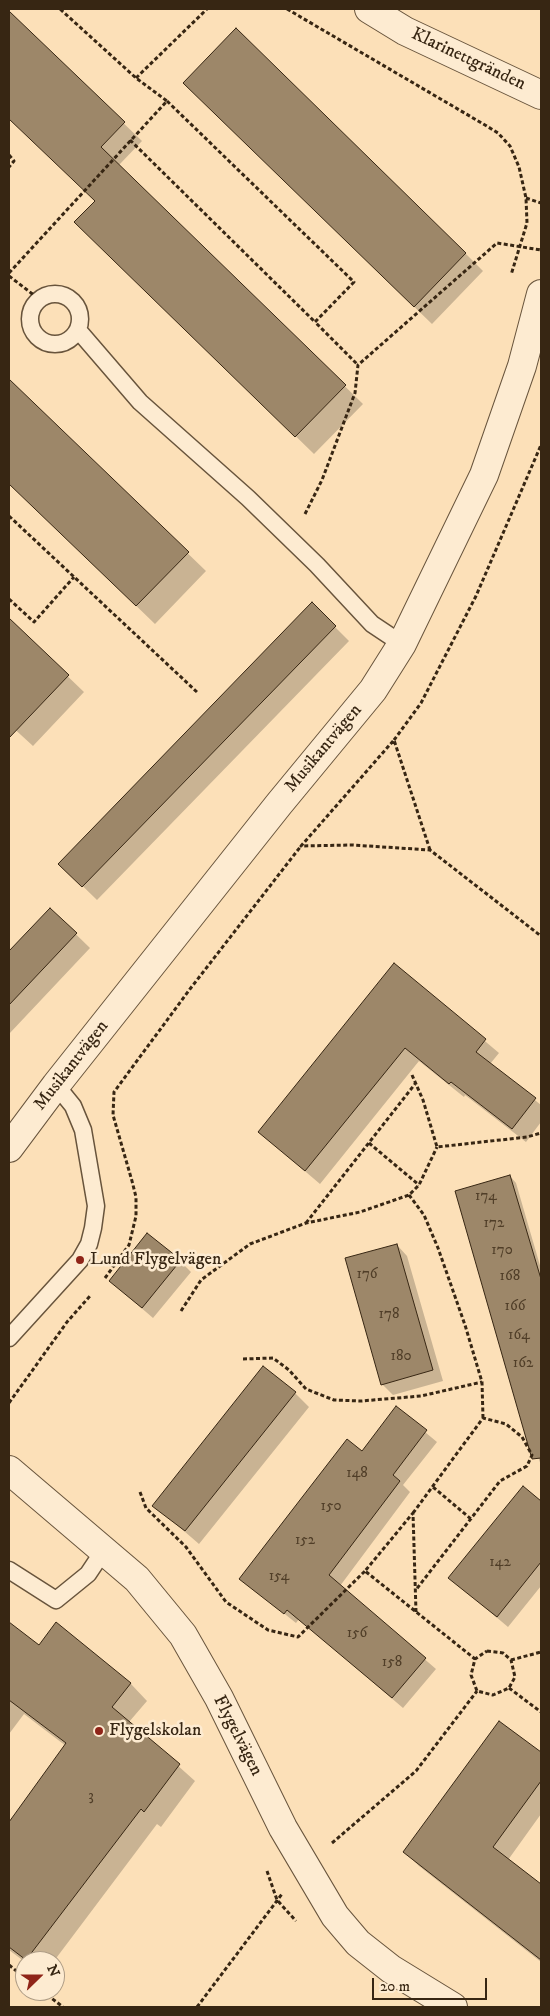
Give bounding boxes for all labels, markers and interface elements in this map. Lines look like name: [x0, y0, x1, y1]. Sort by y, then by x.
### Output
street label: Klarinettgränden: [407, 24, 529, 96]
street label: Musikantvägen: [281, 701, 367, 797]
street label: Musikantvägen: [30, 1017, 114, 1115]
house number: 174: [475, 1188, 497, 1206]
house number: 172: [484, 1215, 504, 1233]
house number: 170: [491, 1242, 513, 1260]
place label: Lund Flygelvägen: [90, 1249, 221, 1271]
marker: Lund Flygelvägen: [74, 1254, 86, 1266]
house number: 176: [356, 1266, 378, 1284]
house number: 168: [500, 1268, 520, 1286]
house number: 166: [504, 1298, 526, 1316]
house number: 178: [379, 1306, 399, 1324]
house number: 164: [508, 1327, 530, 1345]
house number: 180: [390, 1348, 412, 1366]
house number: 162: [513, 1355, 533, 1373]
house number: 148: [346, 1465, 368, 1483]
house number: 150: [321, 1498, 341, 1516]
house number: 152: [295, 1532, 315, 1550]
house number: 142: [489, 1554, 511, 1572]
house number: 154: [269, 1568, 289, 1586]
house number: 156: [347, 1625, 367, 1643]
house number: 158: [382, 1654, 402, 1672]
street label: Flygelvägen: [208, 1692, 266, 1780]
place label: Flygelskolan: [109, 1720, 201, 1742]
marker: Flygelskolan: [93, 1725, 105, 1737]
house number: 3: [88, 1788, 94, 1806]
north arrow: [15, 1951, 65, 2001]
text: N: [42, 1962, 63, 1979]
scale bar: [375, 1968, 490, 2000]
text: 20 m: [380, 1977, 410, 1996]

